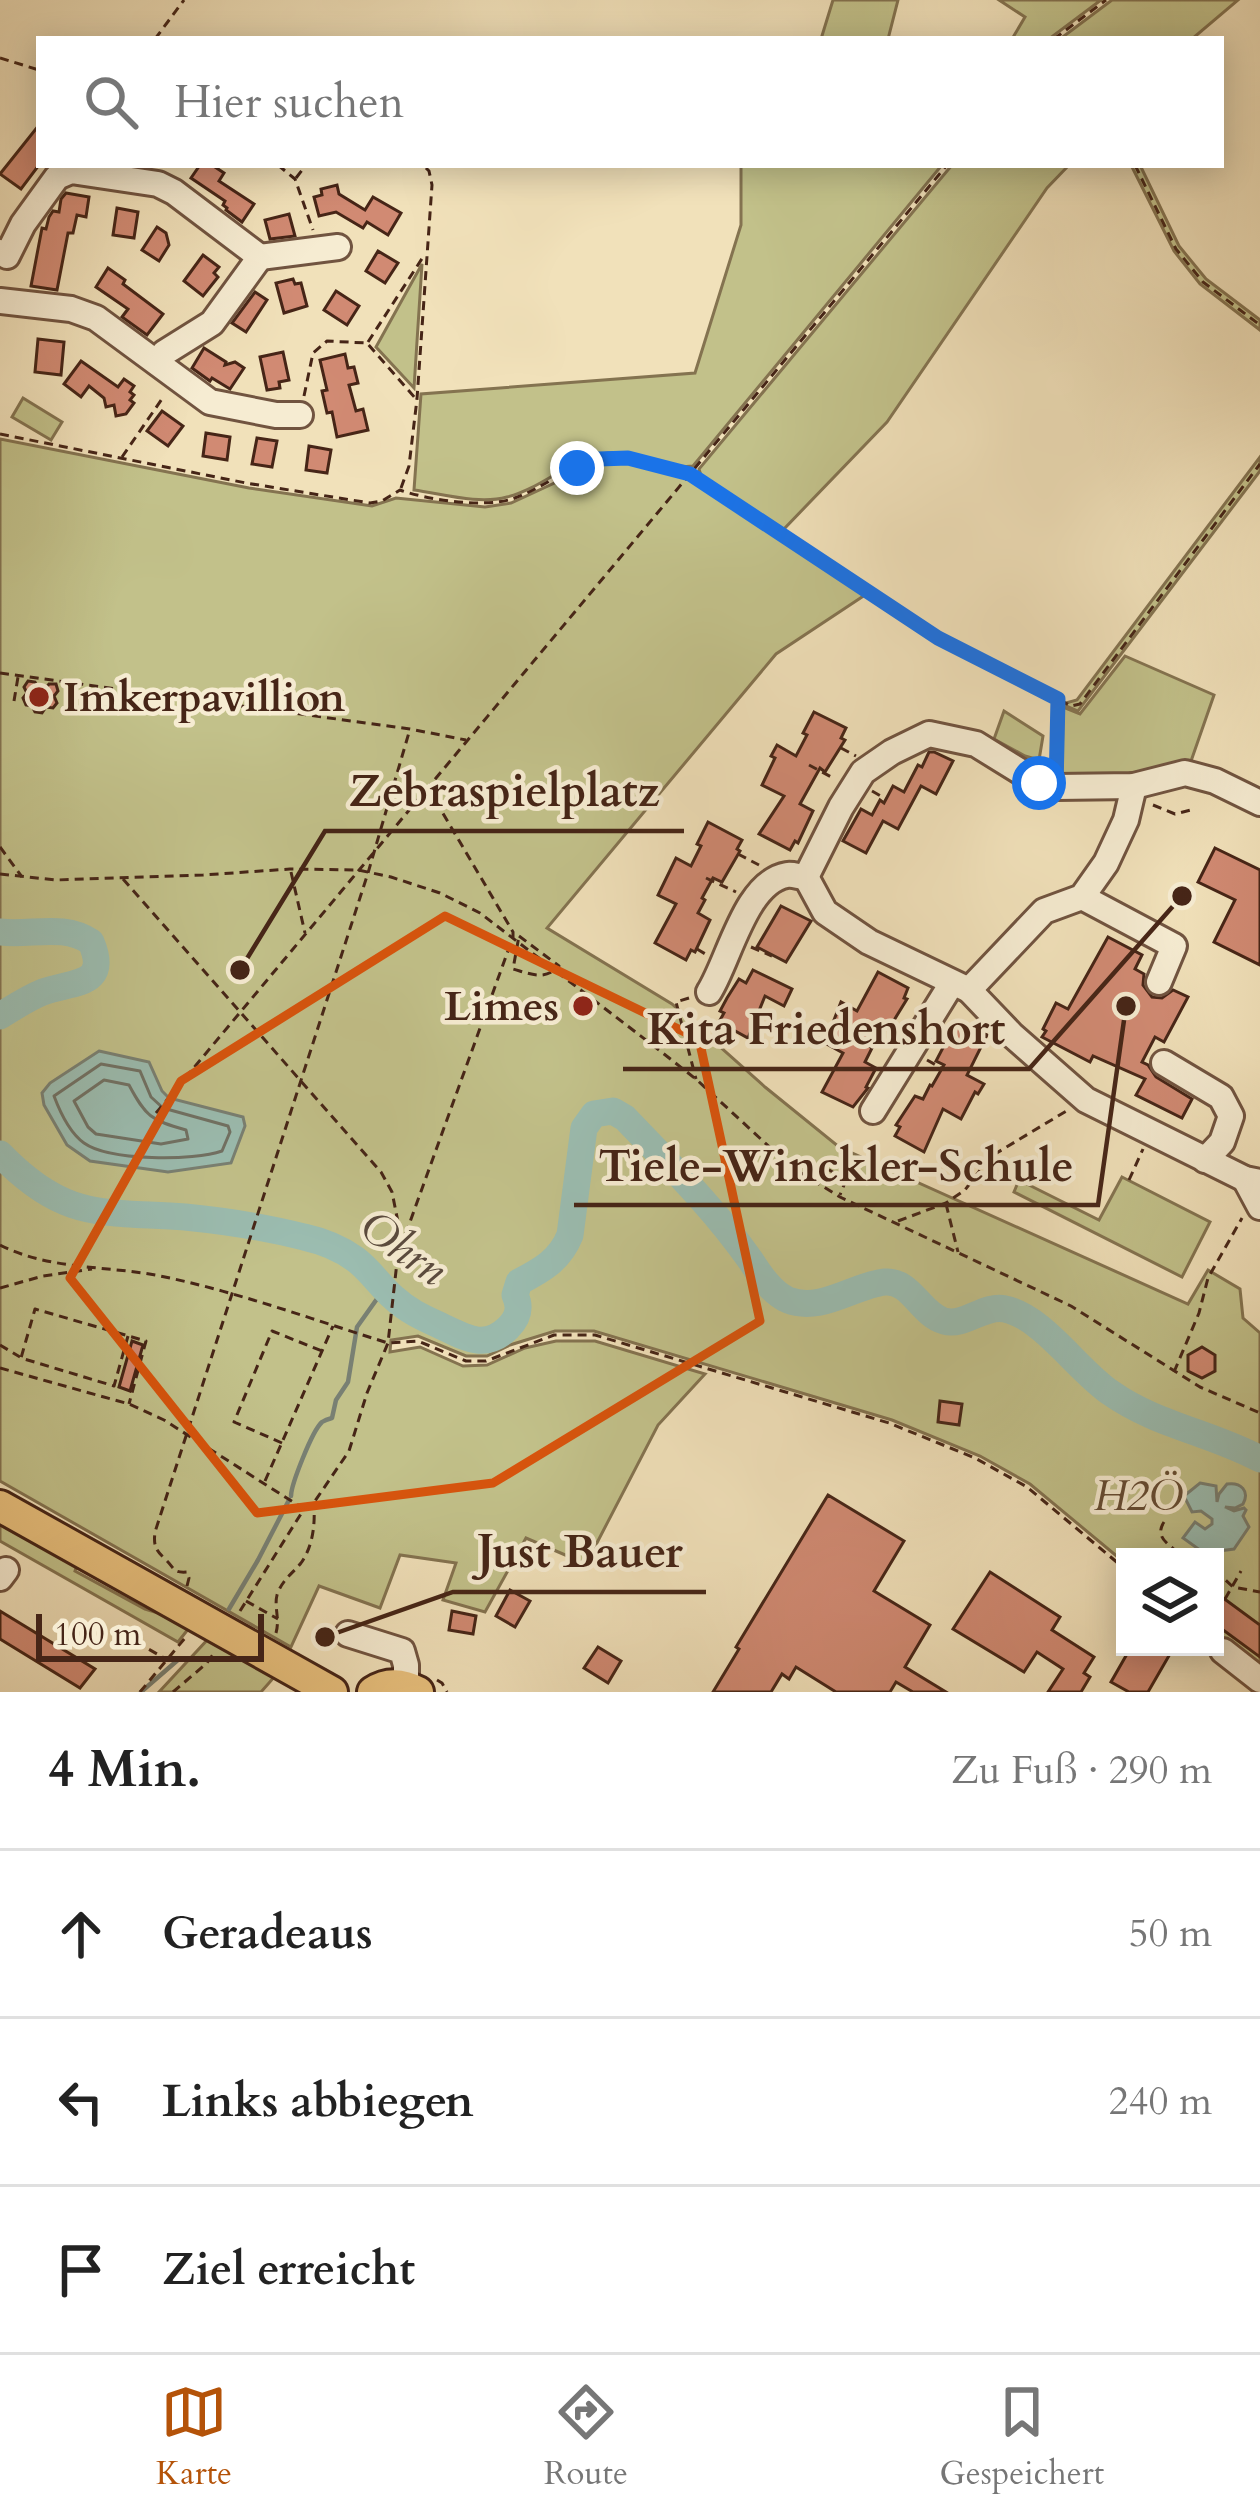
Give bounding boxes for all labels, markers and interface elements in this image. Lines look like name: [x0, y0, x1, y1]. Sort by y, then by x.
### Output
search box: [36, 36, 1224, 168]
icon: search: [78, 69, 144, 135]
text: Hier suchen: [174, 72, 404, 133]
route end: [550, 441, 604, 495]
place label: Imkerpavillion: [63, 669, 345, 726]
marker: Imkerpavillion: [26, 684, 52, 710]
callout: Zebraspielplatz: [325, 750, 684, 831]
route start: [1012, 756, 1066, 810]
text: Zebraspielplatz: [348, 761, 660, 822]
place label: Limes: [444, 978, 559, 1035]
callout: Kita Friedenshort: [623, 988, 1029, 1069]
marker: Limes: [570, 993, 596, 1019]
text: Kita Friedenshort: [647, 999, 1005, 1060]
callout: Tiele-Winckler-Schule: [574, 1124, 1098, 1205]
text: Tiele-Winckler-Schule: [598, 1136, 1074, 1197]
water label: Ohrn: [347, 1196, 459, 1300]
park label: H2Ö: [1094, 1468, 1183, 1525]
callout: Just Bauer: [453, 1511, 706, 1592]
text: Just Bauer: [471, 1522, 684, 1583]
map controls: [1116, 1548, 1224, 1656]
button: layers: [1116, 1548, 1224, 1656]
scale bar: [36, 1608, 264, 1661]
text: 100 m: [54, 1612, 141, 1657]
text: 4 Min.: [48, 1735, 201, 1805]
text: Zu Fuß · 290 m: [951, 1744, 1212, 1797]
icon: ahead: [48, 1901, 114, 1967]
text: Geradeaus: [162, 1903, 373, 1964]
text: 50 m: [1129, 1907, 1212, 1960]
icon: left: [48, 2069, 114, 2135]
text: Links abbiegen: [162, 2071, 474, 2132]
text: 240 m: [1109, 2075, 1212, 2128]
icon: arrive: [48, 2237, 114, 2303]
text: Ziel erreicht: [162, 2239, 415, 2300]
tab: Karte: [156, 2379, 232, 2496]
tab: Route: [544, 2379, 628, 2496]
tab: Gespeichert: [940, 2379, 1104, 2496]

